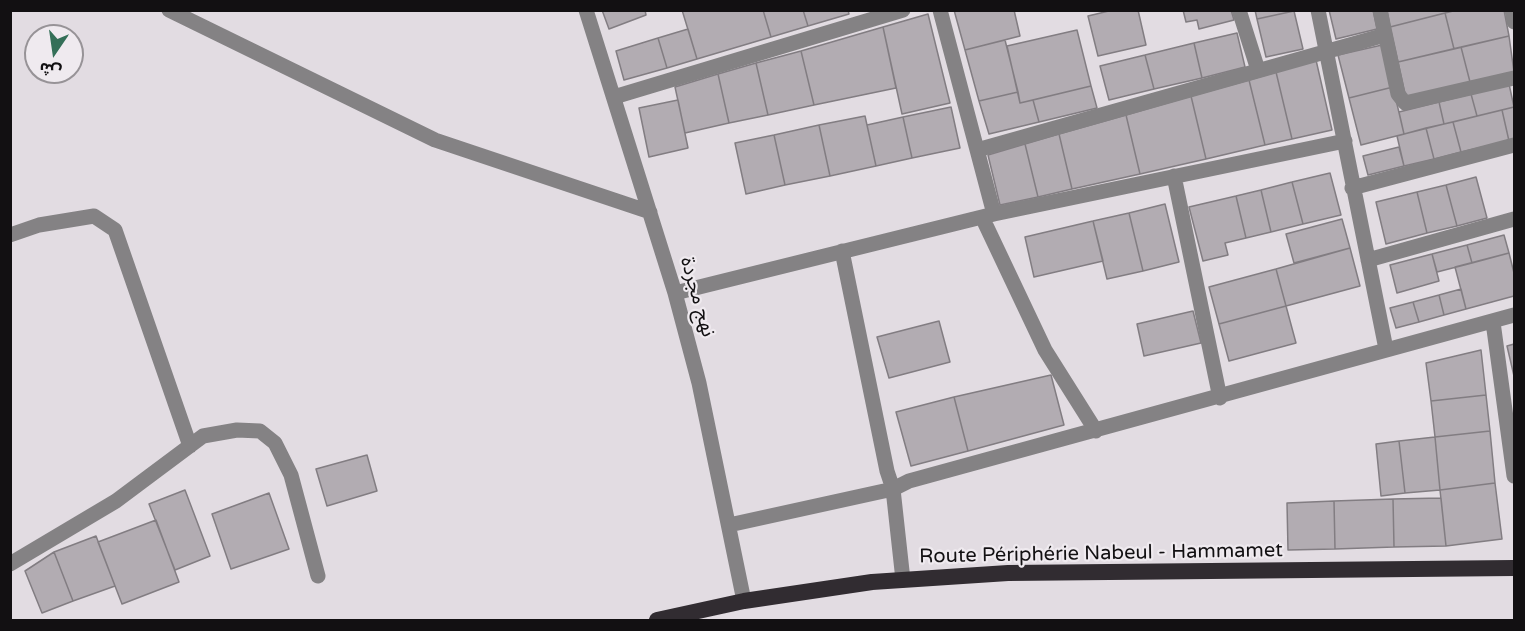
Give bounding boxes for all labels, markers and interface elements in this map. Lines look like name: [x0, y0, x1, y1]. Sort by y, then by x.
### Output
north arrow: [24, 24, 84, 84]
text: ش: [37, 57, 63, 82]
street label: نهج مجردة: [674, 254, 720, 340]
street label: Route Périphérie Nabeul - Hammamet: [919, 539, 1283, 569]

